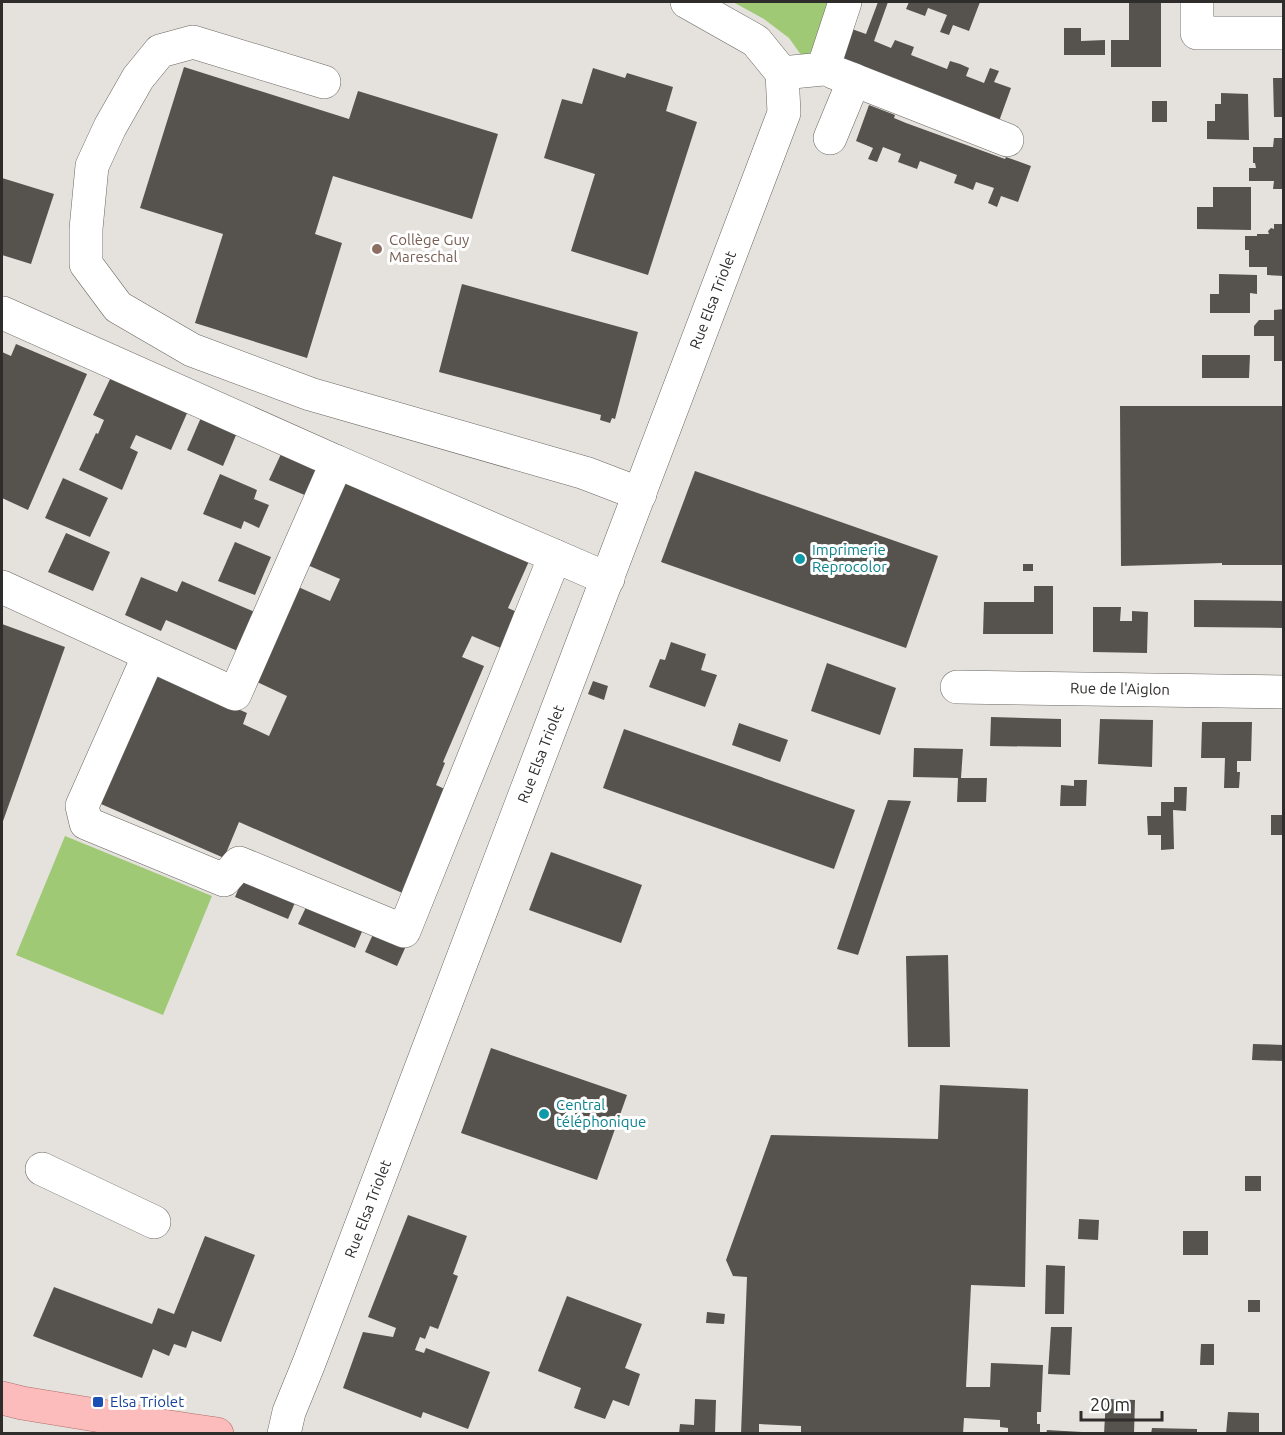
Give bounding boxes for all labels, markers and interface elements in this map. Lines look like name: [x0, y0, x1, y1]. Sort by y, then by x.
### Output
place label: Collège Guy Mareschal: [389, 231, 469, 265]
marker: Collège Guy Mareschal: [370, 242, 384, 256]
street label: Rue Elsa Triolet: [686, 248, 739, 351]
place label: Imprimerie Reprocolor: [812, 541, 887, 575]
marker: Imprimerie Reprocolor: [793, 552, 807, 566]
street label: Rue de l'Aiglon: [1070, 679, 1170, 698]
street label: Rue Elsa Triolet: [514, 702, 567, 805]
place label: Central téléphonique: [556, 1096, 646, 1130]
marker: Central téléphonique: [537, 1107, 551, 1121]
street label: Rue Elsa Triolet: [341, 1157, 394, 1260]
scale bar: [1081, 1384, 1162, 1422]
place label: Elsa Triolet: [110, 1393, 184, 1410]
text: 20 m: [1090, 1394, 1130, 1414]
marker: Elsa Triolet: [91, 1395, 105, 1409]

